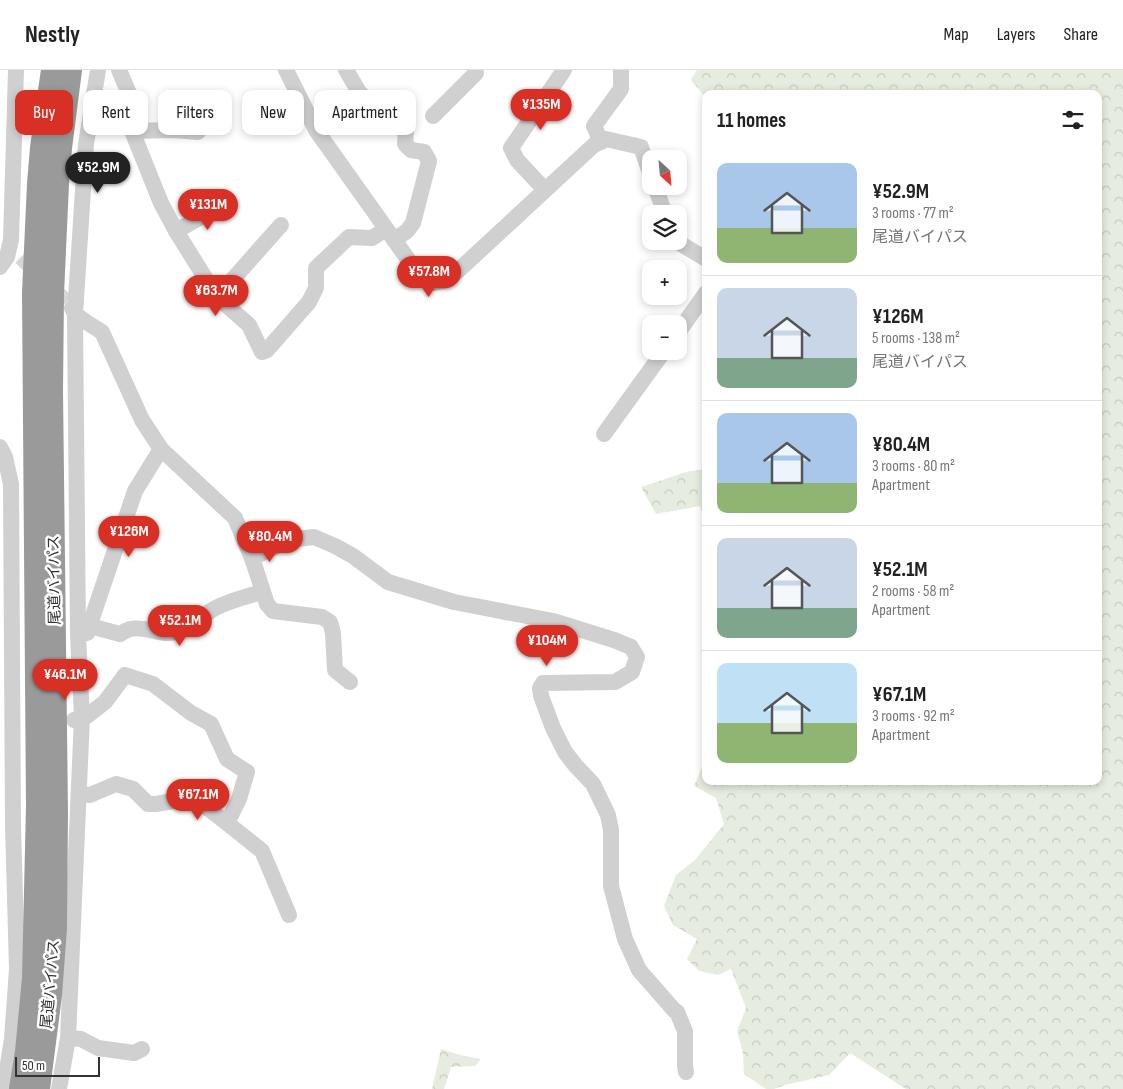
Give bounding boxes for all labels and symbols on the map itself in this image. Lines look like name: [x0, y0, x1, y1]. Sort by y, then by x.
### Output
pin: ¥135M: [506, 88, 576, 131]
north arrow: [642, 150, 688, 195]
pin: ¥52.9M: [57, 152, 139, 194]
pin: ¥131M: [173, 189, 243, 231]
pin: ¥57.8M: [388, 256, 470, 298]
pin: ¥63.7M: [175, 274, 257, 317]
pin: ¥126M: [94, 516, 164, 558]
pin: ¥80.4M: [229, 520, 311, 563]
street label: 尾道バイパス: [44, 535, 65, 625]
pin: ¥52.1M: [139, 604, 221, 647]
pin: ¥104M: [512, 624, 582, 667]
pin: ¥46.1M: [24, 658, 106, 701]
pin: ¥67.1M: [157, 778, 239, 821]
street label: 尾道バイパス: [37, 939, 64, 1030]
scale bar: [15, 1054, 100, 1077]

